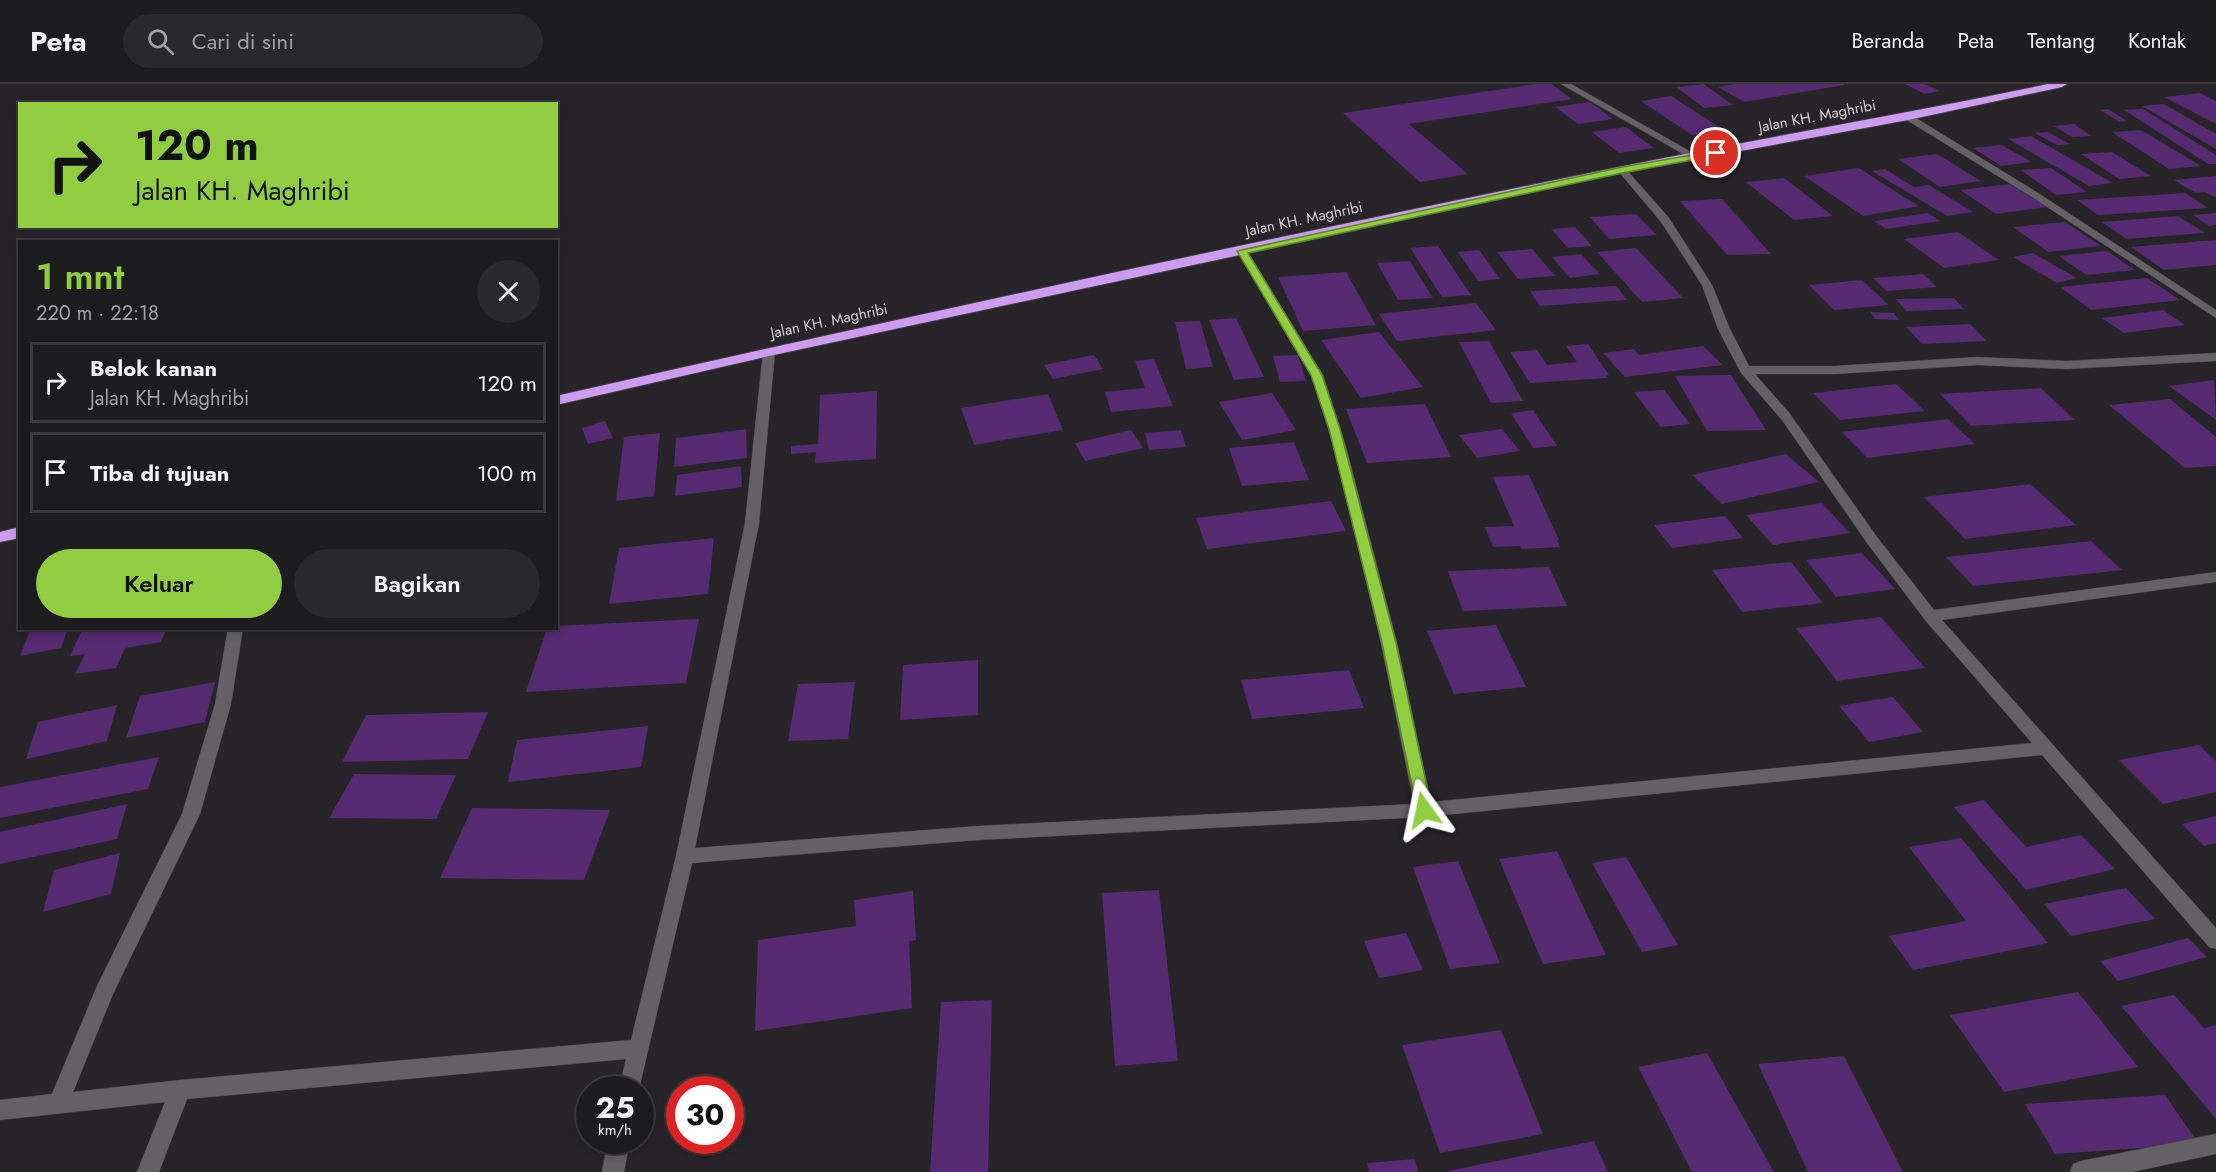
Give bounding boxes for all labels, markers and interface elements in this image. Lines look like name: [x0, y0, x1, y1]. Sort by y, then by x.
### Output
search box: [123, 14, 543, 68]
text: Peta: [30, 21, 87, 62]
icon: search: [144, 25, 177, 58]
text: Cari di sini: [192, 25, 294, 57]
text: Beranda: [1851, 26, 1924, 56]
text: Peta: [1957, 26, 1994, 56]
text: Tentang: [2027, 26, 2095, 56]
text: Kontak: [2128, 26, 2186, 56]
street label: Jalan KH. Maghribi: [1754, 94, 1878, 139]
text: 120 m: [135, 115, 259, 176]
icon: right: [36, 126, 114, 204]
pin: [1690, 127, 1741, 178]
icon: arrive: [1699, 136, 1732, 169]
text: Jalan KH. Maghribi: [135, 171, 350, 210]
street label: Jalan KH. Maghribi: [1241, 196, 1365, 243]
text: 1 mnt: [36, 250, 124, 302]
button: close: [477, 260, 540, 323]
street label: Jalan KH. Maghribi: [766, 298, 890, 345]
text: 220 m · 22:18: [36, 299, 159, 328]
text: Belok kanan: [90, 352, 217, 384]
icon: right: [39, 366, 72, 399]
text: 120 m: [478, 367, 537, 399]
text: Jalan KH. Maghribi: [90, 384, 249, 413]
icon: arrive: [39, 456, 72, 489]
text: Tiba di tujuan: [90, 457, 229, 489]
text: 100 m: [477, 457, 537, 489]
button: Keluar: [36, 549, 282, 618]
button: Bagikan: [294, 549, 540, 618]
position arrow: [1392, 778, 1456, 842]
speed limit sign: 30: [666, 1076, 744, 1154]
text: 25: [595, 1086, 635, 1129]
text: km/h: [598, 1119, 632, 1141]

